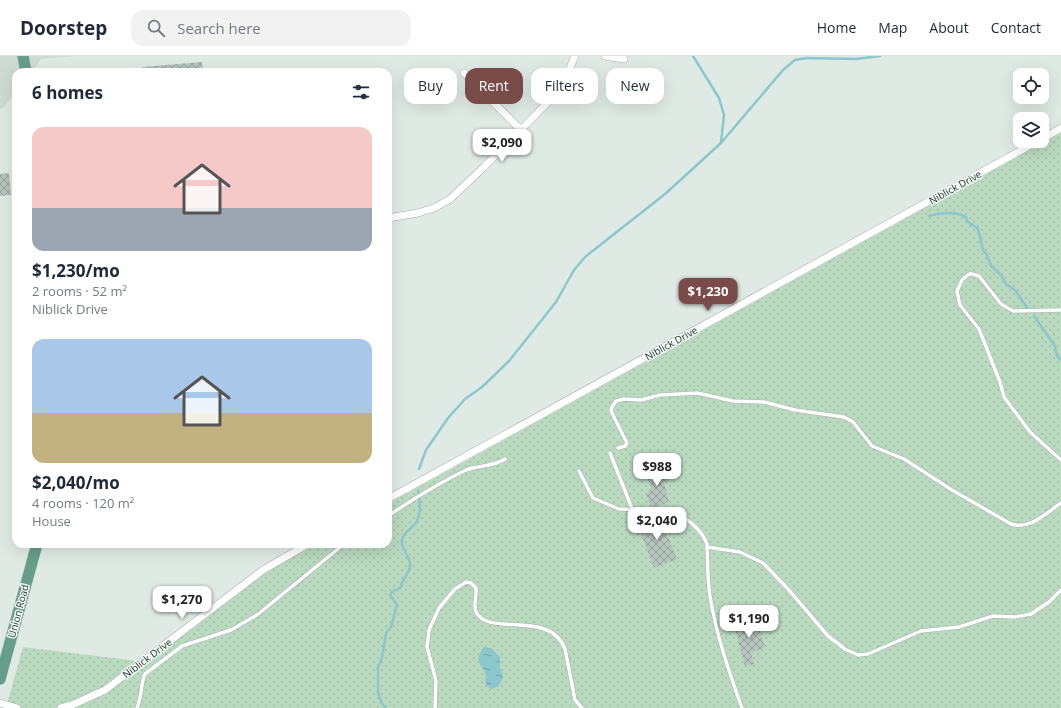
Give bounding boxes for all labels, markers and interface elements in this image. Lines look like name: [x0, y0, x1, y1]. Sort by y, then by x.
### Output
search box: [131, 10, 411, 46]
text: Doorstep: [20, 15, 107, 41]
icon: search: [145, 17, 167, 39]
text: Search here: [177, 18, 261, 38]
text: Home: [817, 18, 856, 37]
text: Map: [878, 18, 907, 37]
text: About: [929, 18, 969, 37]
text: Contact: [991, 18, 1041, 37]
chip: Buy: [404, 68, 457, 104]
chip: Rent: [465, 68, 523, 104]
chip: Filters: [531, 68, 598, 104]
chip: New: [606, 68, 664, 104]
map controls: [1013, 68, 1049, 148]
button: locate: [1013, 68, 1049, 104]
text: 6 homes: [32, 81, 103, 104]
icon: filters: [350, 81, 372, 103]
button: layers: [1013, 112, 1049, 148]
pin: $2,090: [469, 129, 535, 163]
text: $2,090: [482, 133, 522, 151]
icon: home: [166, 153, 238, 225]
street label: Niblick Drive: [926, 167, 984, 207]
text: $1,230/mo: [32, 259, 120, 282]
pin: $1,230: [675, 278, 741, 312]
text: 2 rooms · 52 m²: [32, 282, 127, 300]
text: $1,230: [688, 282, 728, 300]
text: Niblick Drive: [32, 300, 108, 318]
street label: Niblick Drive: [642, 323, 700, 363]
icon: home: [166, 365, 238, 437]
pin: $988: [633, 453, 681, 487]
text: $988: [642, 457, 672, 475]
text: $2,040/mo: [32, 471, 120, 494]
text: 4 rooms · 120 m²: [32, 494, 134, 512]
pin: $2,040: [624, 507, 690, 541]
text: $2,040: [637, 511, 677, 529]
text: House: [32, 512, 71, 530]
street label: Union Road: [4, 583, 32, 639]
pin: $1,270: [149, 586, 215, 620]
text: $1,270: [162, 590, 202, 608]
pin: $1,190: [716, 605, 782, 639]
text: $1,190: [729, 609, 769, 627]
street label: Niblick Drive: [119, 635, 175, 681]

